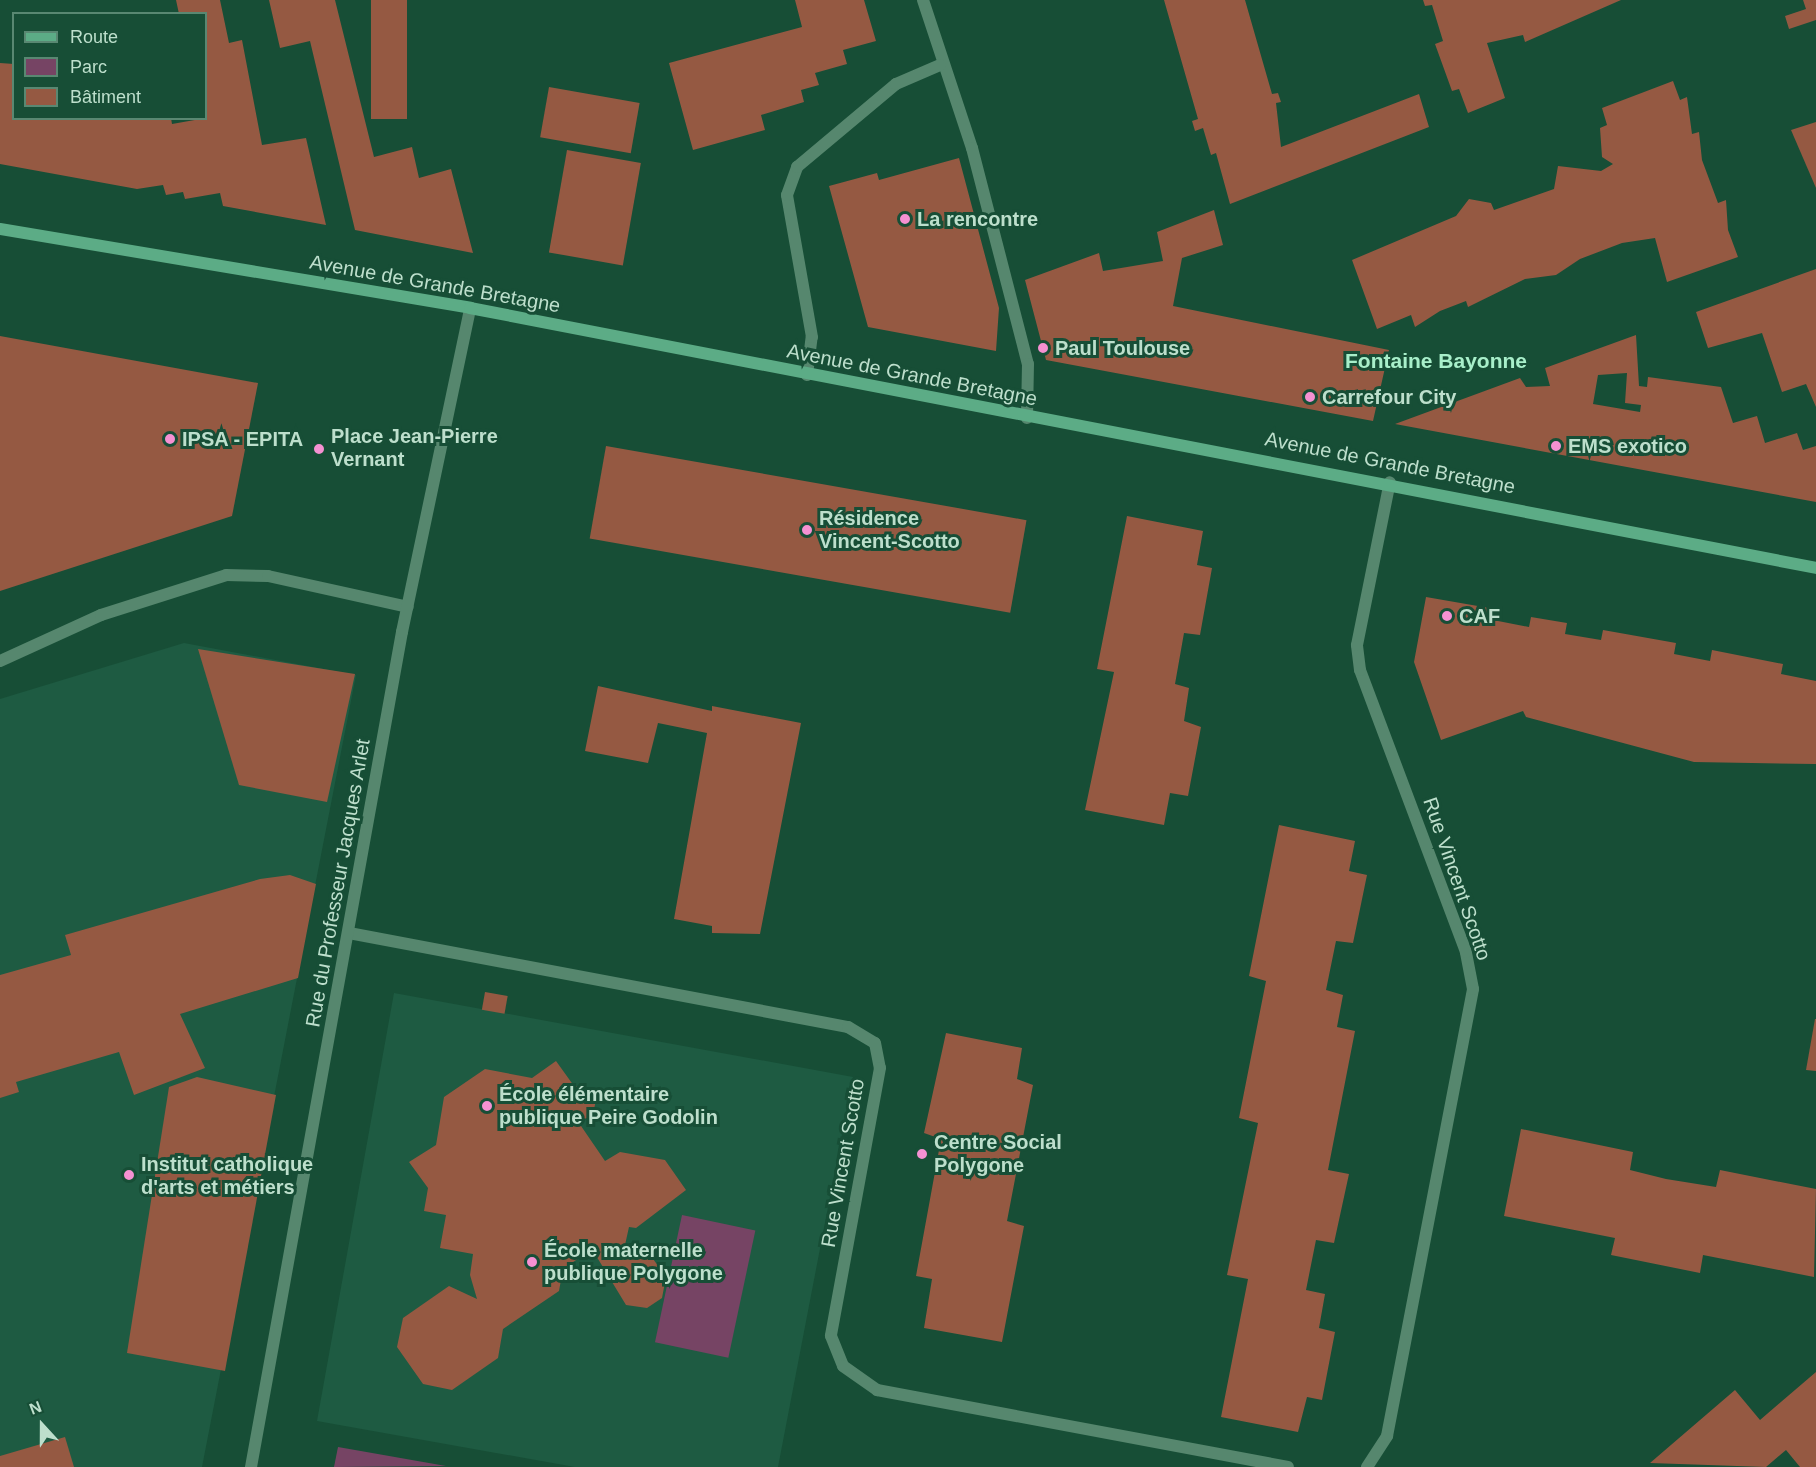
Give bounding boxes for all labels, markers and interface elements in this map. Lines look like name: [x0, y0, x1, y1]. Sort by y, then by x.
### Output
legend: [12, 12, 207, 120]
text: Route: [70, 27, 118, 47]
text: Parc: [70, 57, 107, 77]
text: Bâtiment: [70, 87, 141, 107]
place label: La rencontre: [917, 207, 1038, 231]
marker: La rencontre: [898, 212, 912, 226]
street label: Avenue de Grande Bretagne: [308, 250, 562, 318]
place label: Paul Toulouse: [1055, 336, 1190, 360]
street label: Avenue de Grande Bretagne: [785, 339, 1039, 411]
marker: Paul Toulouse: [1036, 341, 1050, 355]
district label: Fontaine Bayonne: [1345, 348, 1527, 374]
place label: Carrefour City: [1322, 385, 1456, 409]
marker: Carrefour City: [1303, 390, 1317, 404]
place label: Place Jean-Pierre Vernant: [331, 425, 498, 472]
place label: IPSA - EPITA: [182, 427, 304, 451]
street label: Avenue de Grande Bretagne: [1263, 427, 1517, 499]
marker: IPSA - EPITA: [163, 432, 177, 446]
place label: EMS exotico: [1568, 434, 1687, 458]
marker: EMS exotico: [1549, 439, 1563, 453]
marker: Place Jean-Pierre Vernant: [312, 442, 326, 456]
place label: Résidence Vincent-Scotto: [819, 506, 960, 553]
marker: Résidence Vincent-Scotto: [800, 523, 814, 537]
place label: CAF: [1459, 604, 1500, 628]
marker: CAF: [1440, 609, 1454, 623]
street label: Rue du Professeur Jacques Arlet: [301, 736, 375, 1030]
street label: Rue Vincent Scotto: [1418, 794, 1496, 964]
street label: Rue Vincent Scotto: [816, 1077, 870, 1249]
place label: École élémentaire publique Peire Godolin: [499, 1082, 718, 1129]
marker: École élémentaire publique Peire Godolin: [480, 1099, 494, 1113]
place label: Centre Social Polygone: [934, 1130, 1062, 1177]
marker: Centre Social Polygone: [915, 1147, 929, 1161]
place label: Institut catholique d'arts et métiers: [141, 1152, 313, 1199]
marker: Institut catholique d'arts et métiers: [122, 1168, 136, 1182]
place label: École maternelle publique Polygone: [544, 1238, 723, 1285]
marker: École maternelle publique Polygone: [525, 1255, 539, 1269]
north arrow: [12, 1395, 72, 1455]
text: N: [27, 1398, 44, 1418]

